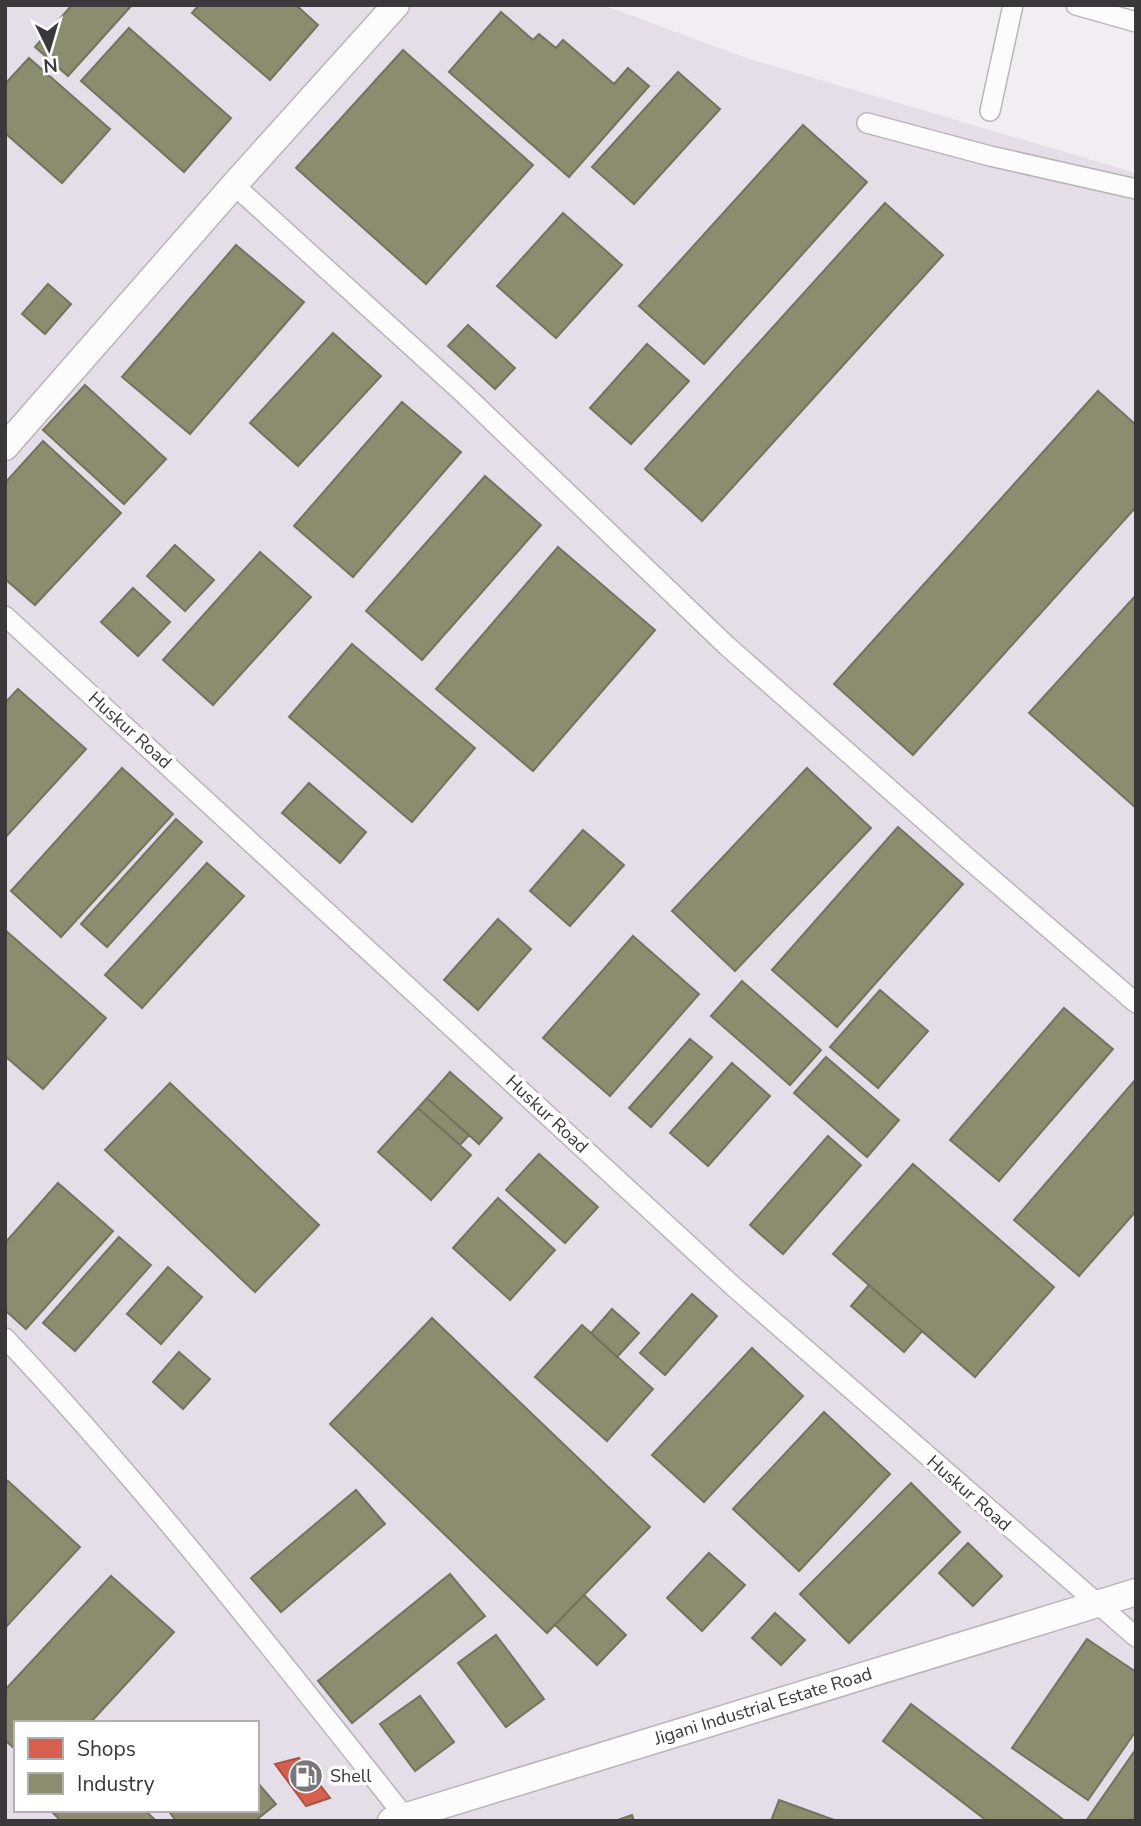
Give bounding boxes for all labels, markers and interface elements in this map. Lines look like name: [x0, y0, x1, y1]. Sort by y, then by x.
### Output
north arrow: [14, 14, 84, 84]
text: N: [42, 51, 59, 79]
street label: Huskur Road: [83, 686, 177, 774]
street label: Huskur Road: [501, 1070, 593, 1158]
street label: Huskur Road: [922, 1450, 1016, 1536]
street label: Jigani Industrial Estate Road: [650, 1661, 875, 1751]
legend: [14, 1721, 259, 1812]
text: Shops: [77, 1735, 136, 1763]
fuel station icon: Shell: [287, 1757, 325, 1795]
place label: Shell: [330, 1764, 372, 1788]
text: Industry: [77, 1770, 155, 1798]

